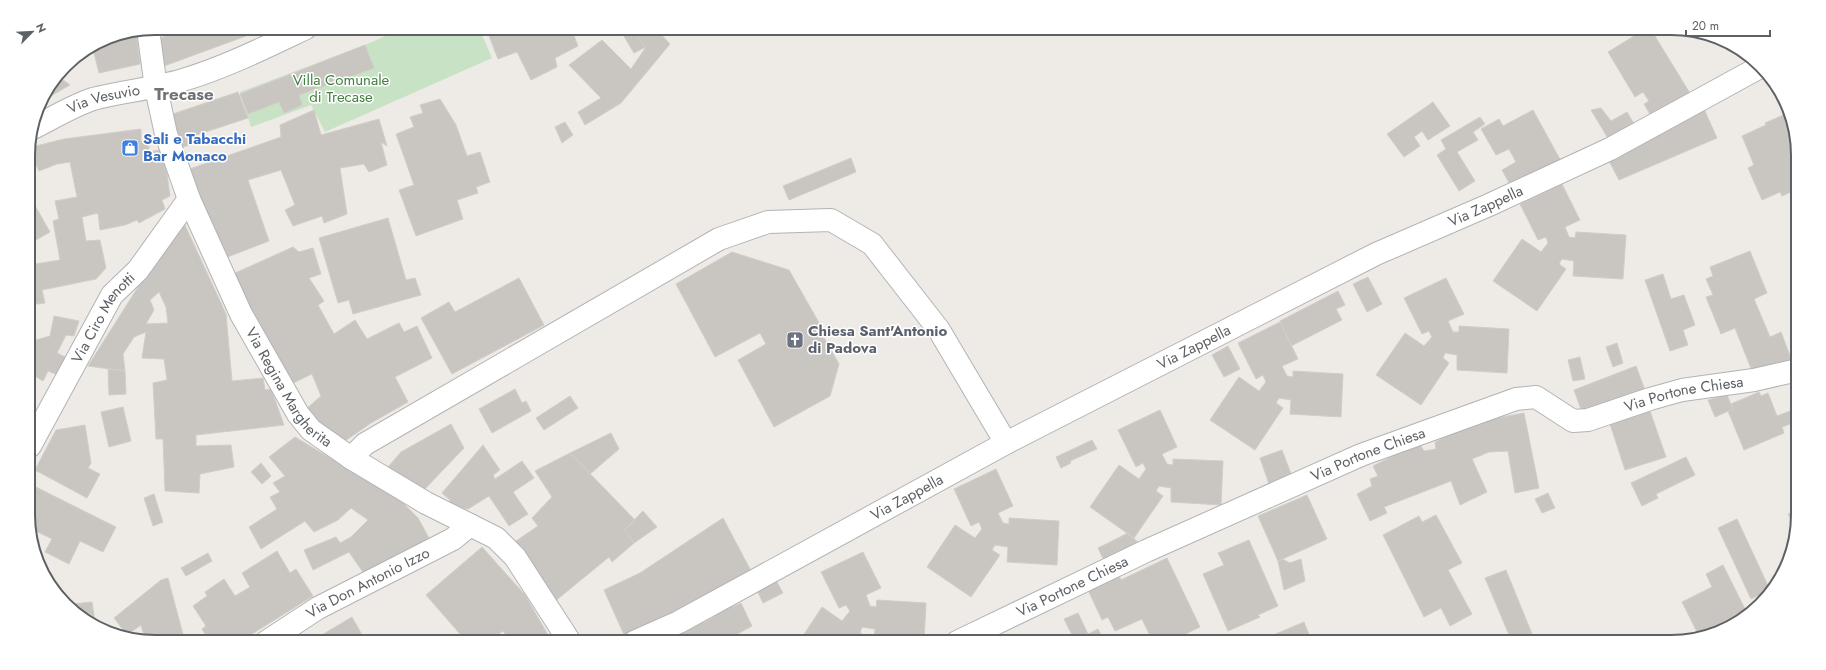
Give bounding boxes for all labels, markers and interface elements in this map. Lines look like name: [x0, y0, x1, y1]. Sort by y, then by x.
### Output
north arrow: [12, 12, 52, 52]
scale bar: [1686, 12, 1770, 38]
text: 20 m: [1692, 17, 1719, 35]
text: N: [32, 21, 50, 35]
park label: Villa Comunale di Trecase: [293, 69, 390, 108]
street label: Via Vesuvio: [63, 79, 142, 119]
district label: Trecase: [154, 82, 214, 106]
place label: Sali e Tabacchi Bar Monaco: [143, 128, 246, 167]
shop icon: Sali e Tabacchi Bar Monaco: [120, 138, 140, 158]
street label: Via Zappella: [1445, 180, 1527, 232]
street label: Via Ciro Menotti: [66, 267, 140, 367]
street label: Via Zappella: [1153, 319, 1234, 375]
place label: Chiesa Sant'Antonio di Padova: [808, 320, 947, 359]
street label: Via Regina Margherita: [240, 323, 337, 453]
church icon: Chiesa Sant'Antonio di Padova: [785, 330, 805, 350]
street label: Via Portone Chiesa: [1621, 371, 1745, 418]
street label: Via Portone Chiesa: [1307, 422, 1428, 487]
street label: Via Zappella: [867, 468, 947, 526]
street label: Via Don Antonio Izzo: [302, 542, 433, 624]
street label: Via Portone Chiesa: [1013, 550, 1132, 623]

